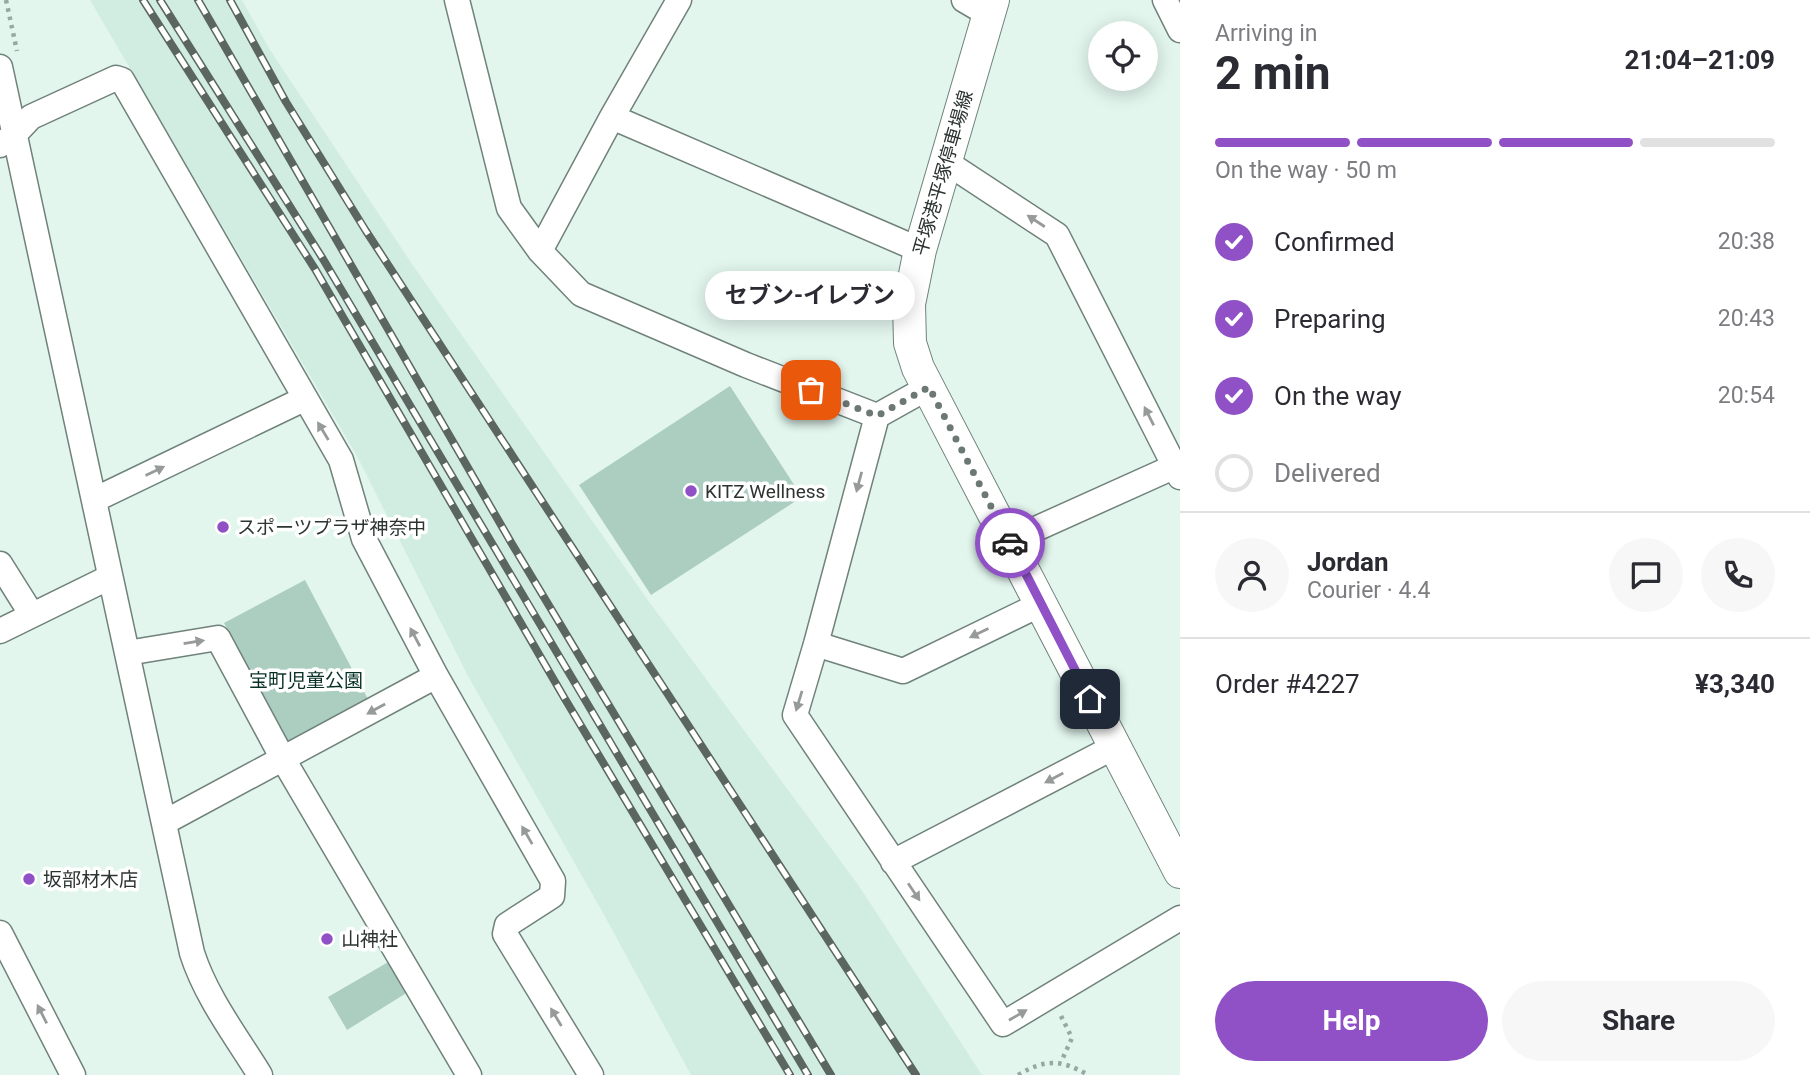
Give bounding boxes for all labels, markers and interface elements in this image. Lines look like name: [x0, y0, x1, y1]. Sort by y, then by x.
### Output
text: Arriving in: [1215, 20, 1318, 47]
map controls: [1088, 21, 1158, 91]
button: locate: [1088, 21, 1158, 91]
text: 21:04–21:09: [1625, 45, 1775, 75]
text: 2 min: [1215, 46, 1331, 100]
street label: 平塚港平塚停車場線: [908, 88, 978, 258]
text: On the way · 50 m: [1215, 157, 1397, 184]
one-way arrow: [1027, 215, 1046, 228]
icon: check: [1215, 223, 1253, 261]
text: Confirmed: [1274, 227, 1395, 257]
text: 20:38: [1718, 228, 1775, 255]
callout: セブン-イレブン: [706, 271, 916, 320]
text: セブン-イレブン: [725, 282, 895, 309]
icon: check: [1215, 300, 1253, 338]
text: Preparing: [1274, 304, 1386, 334]
text: 20:43: [1718, 305, 1775, 332]
pin: [781, 360, 841, 420]
icon: bag: [792, 371, 830, 409]
icon: check: [1215, 377, 1253, 415]
text: On the way: [1274, 381, 1402, 411]
text: 20:54: [1718, 382, 1775, 409]
one-way arrow: [1144, 406, 1155, 426]
one-way arrow: [317, 421, 330, 440]
text: Delivered: [1274, 458, 1381, 488]
one-way arrow: [145, 465, 165, 477]
one-way arrow: [853, 471, 864, 493]
place label: KITZ Wellness: [705, 480, 825, 503]
marker: KITZ Wellness: [683, 483, 699, 499]
courier: [975, 508, 1045, 578]
place label: スポーツプラザ神奈中: [237, 516, 427, 539]
marker: スポーツプラザ神奈中: [215, 519, 231, 535]
icon: car: [991, 524, 1029, 562]
button: person: [1215, 538, 1289, 612]
button: chat: [1609, 538, 1683, 612]
button: phone: [1701, 538, 1775, 612]
text: Jordan: [1307, 547, 1389, 577]
text: Courier · 4.4: [1307, 577, 1430, 604]
one-way arrow: [410, 627, 421, 647]
one-way arrow: [969, 628, 989, 639]
one-way arrow: [183, 636, 205, 647]
park label: 宝町児童公園: [249, 669, 363, 692]
pin: [1060, 669, 1120, 729]
text: Order #4227: [1215, 669, 1360, 699]
text: ¥3,340: [1695, 669, 1775, 699]
icon: home: [1071, 680, 1109, 718]
one-way arrow: [794, 691, 804, 712]
one-way arrow: [366, 703, 386, 714]
one-way arrow: [1044, 772, 1064, 784]
one-way arrow: [521, 826, 533, 845]
place label: 坂部材木店: [43, 868, 138, 891]
marker: 坂部材木店: [21, 871, 37, 887]
one-way arrow: [907, 883, 921, 901]
place label: 山神社: [341, 928, 398, 951]
marker: 山神社: [319, 931, 335, 947]
button: Help: [1215, 981, 1488, 1061]
button: Share: [1502, 981, 1775, 1061]
one-way arrow: [36, 1004, 47, 1024]
one-way arrow: [549, 1007, 562, 1026]
one-way arrow: [1008, 1009, 1027, 1021]

